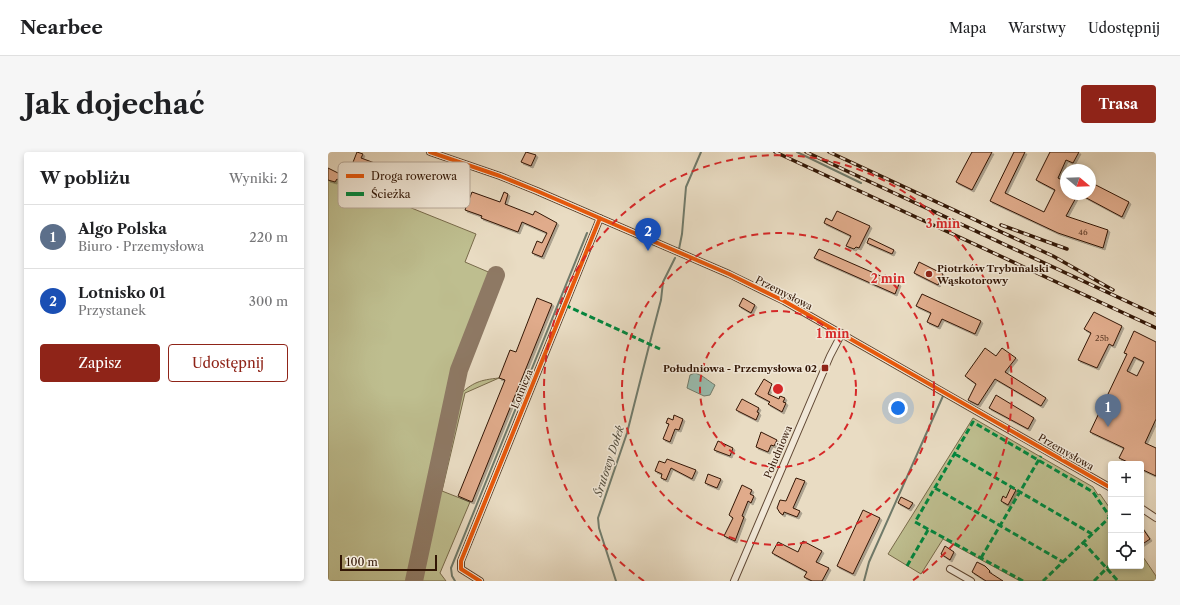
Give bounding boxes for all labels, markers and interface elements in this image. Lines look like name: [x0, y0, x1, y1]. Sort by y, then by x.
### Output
text: Nearbee: [20, 16, 103, 39]
text: Mapa: [949, 19, 986, 37]
text: Warstwy: [1008, 19, 1066, 37]
text: Udostępnij: [1088, 19, 1160, 37]
button: Trasa: [1081, 85, 1156, 123]
text: Jak dojechać: [24, 87, 204, 121]
legend: [338, 162, 470, 208]
north arrow: [1060, 164, 1096, 200]
text: W pobliżu: [40, 168, 130, 188]
text: Droga rowerowa: [371, 169, 457, 183]
text: Wyniki: 2: [229, 170, 288, 186]
text: Ścieżka: [371, 187, 411, 201]
text: 3 min: [926, 216, 961, 231]
pin: 2: [635, 218, 661, 251]
text: Algo Polska: [78, 219, 167, 238]
house number: 46: [1078, 227, 1088, 237]
text: 1: [50, 229, 56, 245]
text: 220 m: [249, 229, 288, 245]
text: Biuro · Przemysłowa: [78, 238, 204, 254]
place label: Piotrków Trybunalski Wąskotorowy: [936, 262, 1049, 287]
marker: Piotrków Trybunalski Wąskotorowy: [924, 269, 934, 279]
text: 2 min: [871, 271, 906, 286]
street label: Przemysłowa: [753, 273, 815, 313]
text: Lotnisko 01: [78, 283, 166, 302]
text: 2: [49, 293, 57, 309]
text: 300 m: [249, 293, 288, 309]
text: Przystanek: [78, 302, 146, 318]
text: 1 min: [817, 326, 850, 341]
house number: 25b: [1095, 333, 1109, 343]
button: Zapisz: [40, 344, 160, 382]
button: Udostępnij: [168, 344, 288, 382]
place label: Południowa - Przemysłowa 02: [663, 362, 817, 375]
marker: Południowa - Przemysłowa 02: [820, 363, 830, 373]
street label: Lotnicza: [508, 367, 536, 411]
centre of rings: [771, 382, 785, 396]
pin: 1: [1095, 394, 1121, 427]
your location: [888, 398, 908, 418]
water label: Śrutowy Dołek: [591, 423, 627, 499]
street label: Południowa: [761, 423, 795, 480]
street label: Przemysłowa: [1036, 431, 1097, 474]
map controls: [1108, 461, 1144, 569]
button: +: [1108, 461, 1144, 497]
button: −: [1108, 497, 1144, 533]
button: locate: [1108, 533, 1144, 569]
scale bar: [340, 553, 437, 572]
text: 100 m: [346, 555, 378, 569]

